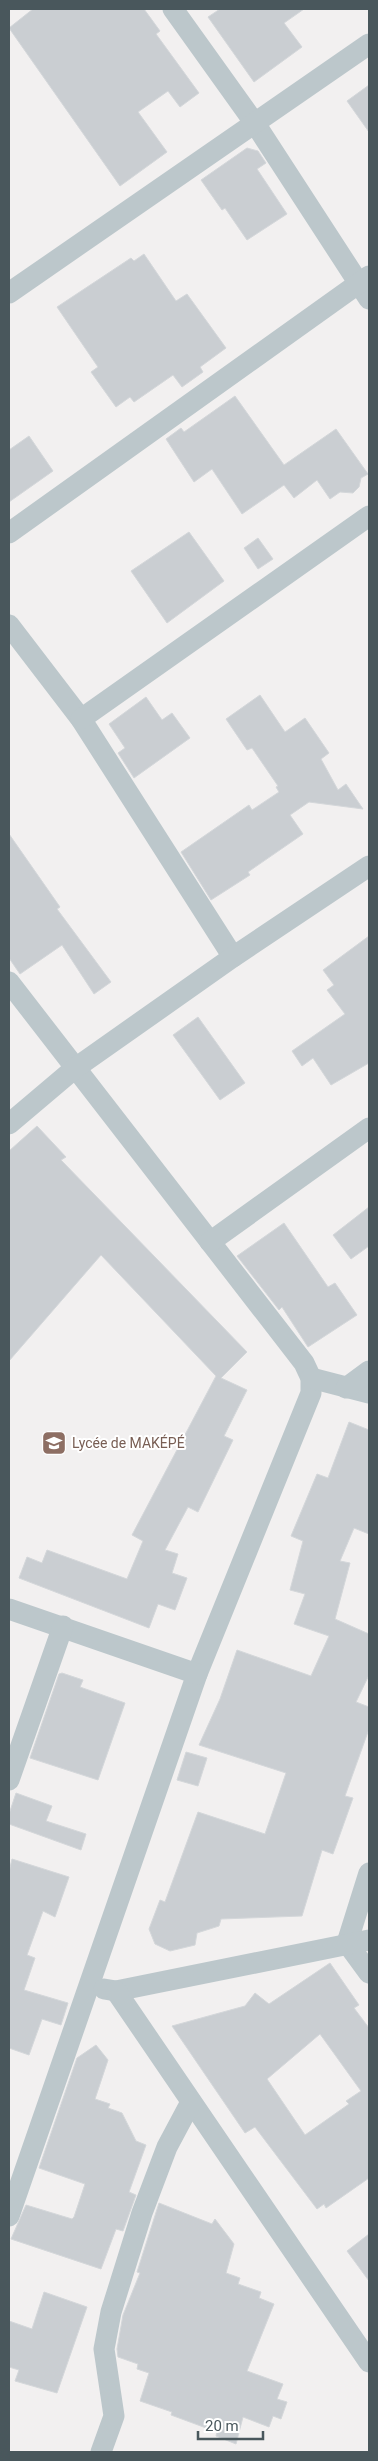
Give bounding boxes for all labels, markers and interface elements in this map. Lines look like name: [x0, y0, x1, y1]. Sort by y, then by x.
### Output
school or university icon: Lycée de MAKÉPÉ: [41, 1430, 67, 1456]
place label: Lycée de MAKÉPÉ: [72, 1434, 185, 1451]
scale bar: [198, 2408, 263, 2440]
text: 20 m: [205, 2417, 239, 2435]

